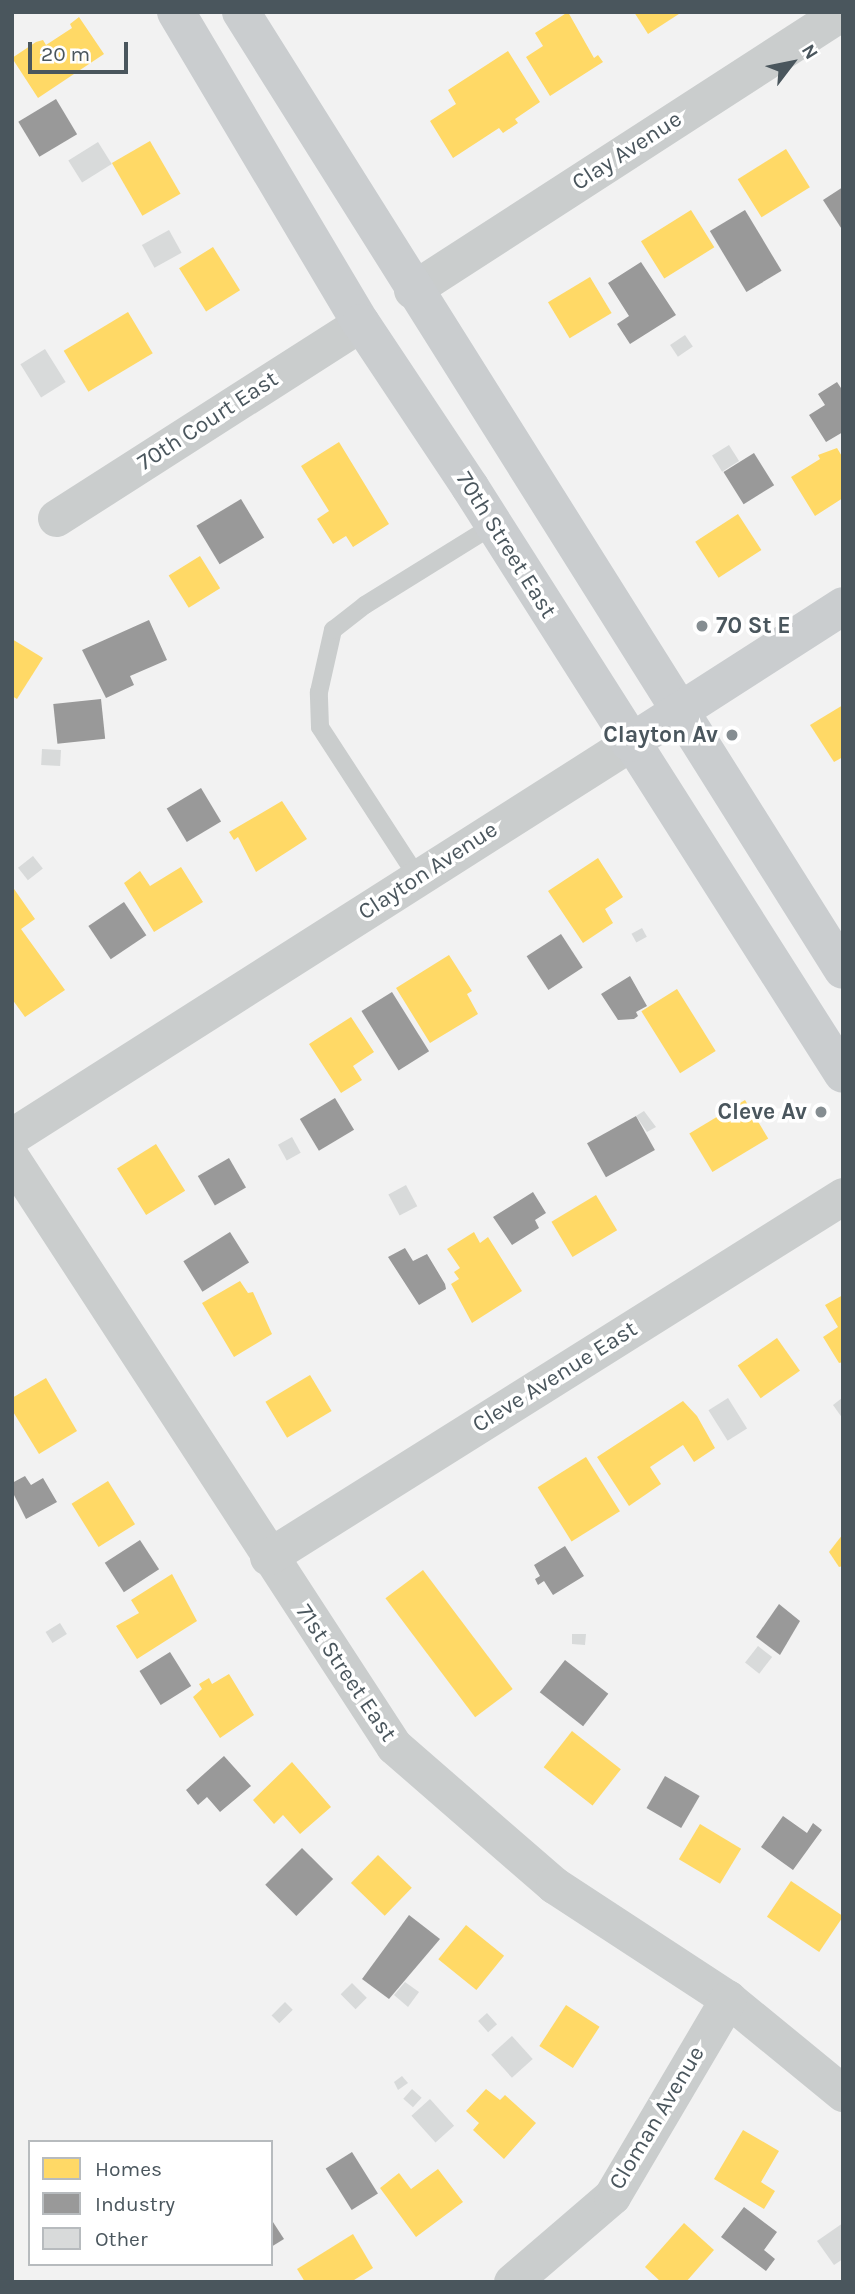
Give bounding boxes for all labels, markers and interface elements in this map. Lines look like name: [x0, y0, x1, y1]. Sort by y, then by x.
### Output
scale bar: [32, 28, 131, 72]
north arrow: [757, 28, 827, 98]
text: N: [797, 40, 823, 63]
text: 20 m: [41, 42, 90, 66]
street label: Clay Avenue: [567, 105, 687, 197]
street label: 70th Court East: [133, 365, 283, 477]
street label: 70th Street East: [450, 467, 562, 623]
place label: 70 St E: [716, 612, 791, 640]
marker: 70 St E: [694, 618, 710, 634]
place label: Clayton Av: [603, 721, 718, 749]
marker: Clayton Av: [724, 727, 740, 743]
street label: Clayton Avenue: [353, 816, 503, 926]
place label: Cleve Av: [717, 1098, 807, 1126]
marker: Cleve Av: [813, 1104, 829, 1120]
street label: Cleve Avenue East: [468, 1315, 642, 1439]
street label: 71st Street East: [290, 1599, 402, 1747]
street label: Cloman Avenue: [603, 2041, 711, 2195]
legend: [28, 2140, 273, 2266]
text: Homes: [95, 2157, 162, 2181]
text: Industry: [95, 2192, 175, 2216]
text: Other: [95, 2227, 148, 2251]

